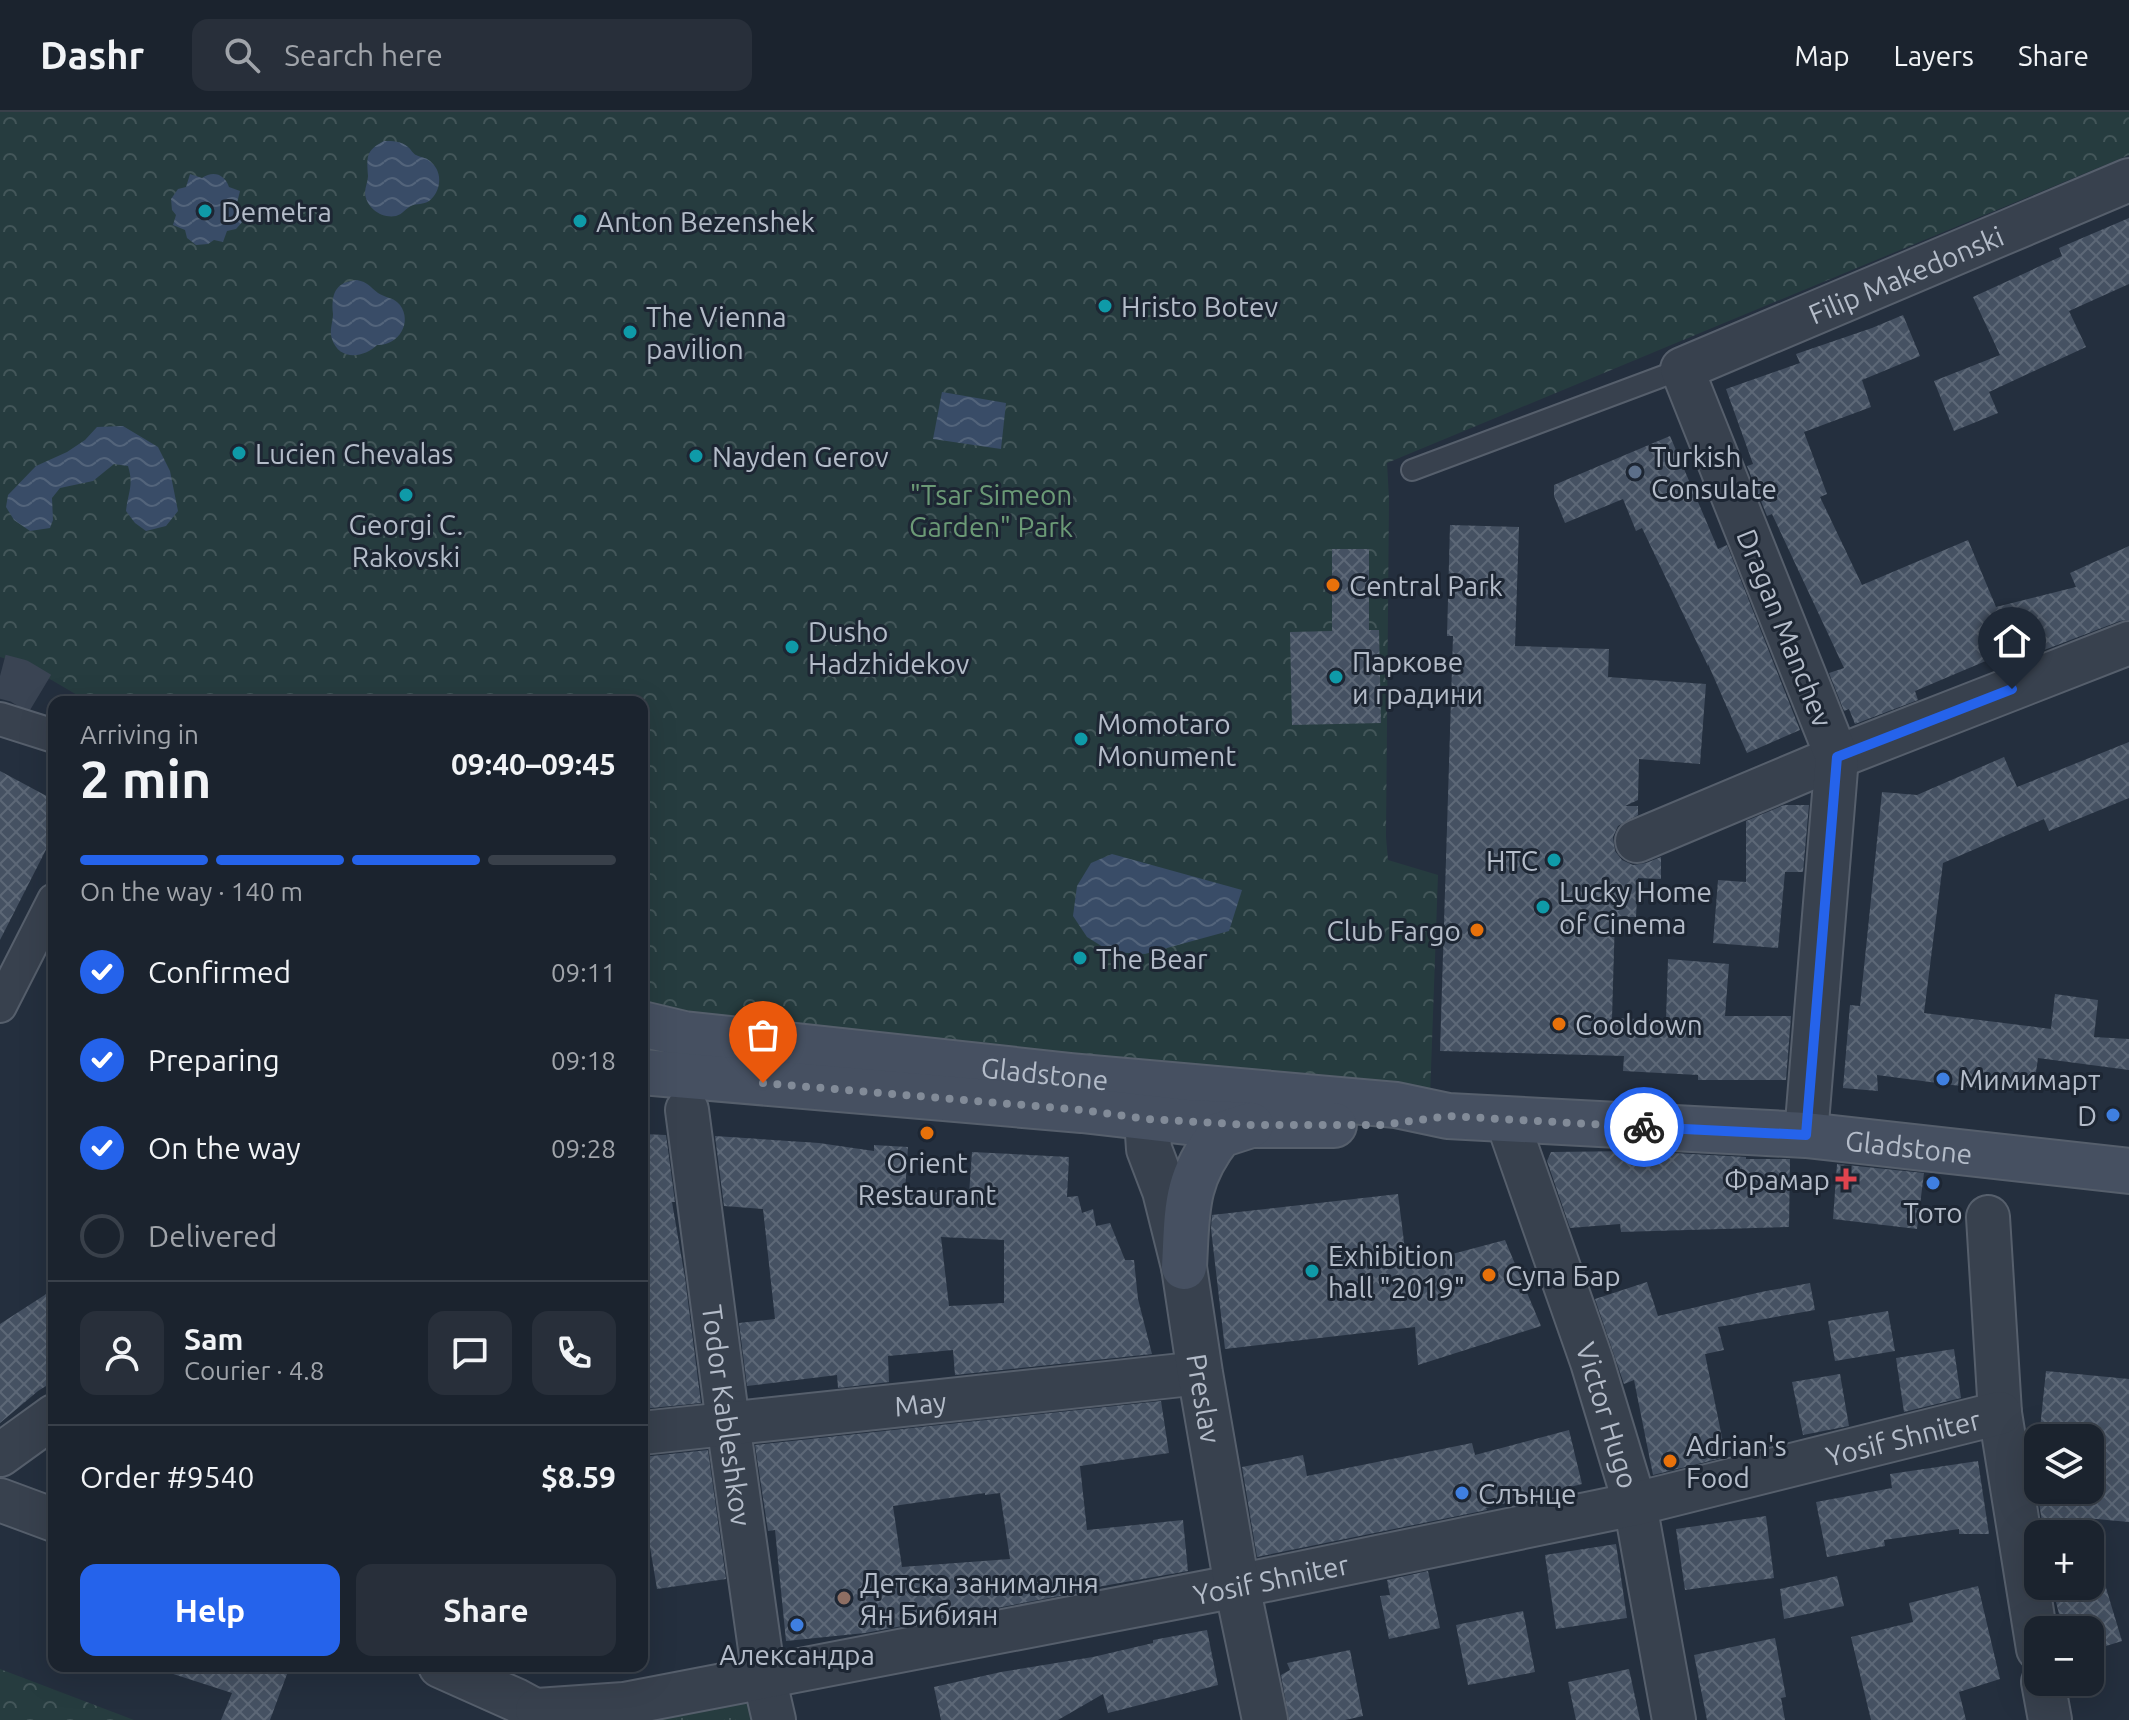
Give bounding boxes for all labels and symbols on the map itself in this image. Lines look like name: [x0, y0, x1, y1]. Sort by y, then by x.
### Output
place label: Demetra: [221, 196, 332, 227]
marker: Demetra: [196, 202, 214, 220]
place label: Anton Bezenshek: [596, 206, 815, 237]
marker: Anton Bezenshek: [571, 212, 589, 230]
street label: Filip Makedonski: [1804, 220, 2008, 329]
place label: Hristo Botev: [1121, 291, 1278, 322]
marker: Hristo Botev: [1096, 297, 1114, 315]
place label: The Vienna pavilion: [646, 301, 787, 364]
marker: The Vienna pavilion: [621, 323, 639, 341]
place label: Lucien Chevalas: [255, 438, 454, 469]
place label: Nayden Gerov: [712, 441, 889, 472]
place label: Turkish Consulate: [1651, 441, 1777, 504]
marker: Lucien Chevalas: [230, 444, 248, 462]
marker: Nayden Gerov: [687, 447, 705, 465]
marker: Turkish Consulate: [1626, 463, 1644, 481]
park label: "Tsar Simeon Garden" Park: [909, 479, 1073, 542]
marker: Georgi C. Rakovski: [397, 486, 415, 504]
place label: Georgi C. Rakovski: [349, 509, 463, 572]
street label: Dragan Manchev: [1731, 525, 1839, 732]
place label: Central Park: [1349, 570, 1503, 601]
marker: Central Park: [1324, 576, 1342, 594]
pin: [1978, 607, 2046, 689]
place label: Dusho Hadzhidekov: [808, 616, 970, 679]
marker: Dusho Hadzhidekov: [783, 638, 801, 656]
place label: Паркове и градини: [1352, 646, 1483, 709]
marker: Паркове и градини: [1327, 668, 1345, 686]
place label: Momotaro Monument: [1097, 708, 1236, 771]
marker: Momotaro Monument: [1072, 730, 1090, 748]
place label: НТС: [1486, 845, 1538, 876]
marker: НТС: [1545, 851, 1563, 869]
place label: Lucky Home of Cinema: [1559, 876, 1712, 939]
marker: Lucky Home of Cinema: [1534, 898, 1552, 916]
place label: Club Fargo: [1327, 915, 1461, 946]
marker: Club Fargo: [1468, 921, 1486, 939]
place label: The Bear: [1096, 943, 1208, 974]
marker: The Bear: [1071, 949, 1089, 967]
pin: [729, 1001, 797, 1083]
place label: Cooldown: [1575, 1009, 1703, 1040]
marker: Cooldown: [1550, 1015, 1568, 1033]
street label: Gladstone: [980, 1051, 1110, 1095]
place label: Мимимарт: [1959, 1064, 2101, 1095]
marker: Мимимарт: [1934, 1070, 1952, 1088]
courier: [1604, 1087, 1684, 1167]
place label: D: [2077, 1100, 2097, 1131]
marker: D: [2104, 1106, 2122, 1124]
marker: Orient Restaurant: [918, 1124, 936, 1142]
street label: Gladstone: [1844, 1124, 1974, 1169]
place label: Orient Restaurant: [858, 1147, 996, 1210]
place label: Фрамар: [1724, 1164, 1830, 1195]
marker: Фрамар: [1837, 1170, 1855, 1188]
marker: Тото: [1924, 1174, 1942, 1192]
place label: Тото: [1903, 1197, 1963, 1228]
place label: Exhibition hall "2019": [1328, 1240, 1465, 1303]
place label: Супа Бар: [1505, 1260, 1621, 1291]
marker: Exhibition hall "2019": [1303, 1262, 1321, 1280]
marker: Супа Бар: [1480, 1266, 1498, 1284]
street label: Todor Kableshkov: [697, 1303, 758, 1528]
street label: Victor Hugo: [1571, 1338, 1645, 1492]
street label: Preslav: [1182, 1351, 1227, 1446]
street label: May: [893, 1385, 948, 1421]
street label: Yosif Shniter: [1823, 1403, 1984, 1471]
place label: Adrian's Food: [1686, 1430, 1787, 1493]
marker: Adrian's Food: [1661, 1452, 1679, 1470]
place label: Слънце: [1478, 1478, 1577, 1509]
marker: Слънце: [1453, 1484, 1471, 1502]
street label: Yosif Shniter: [1190, 1548, 1352, 1610]
place label: Детска занималня Ян Бибиян: [860, 1567, 1099, 1630]
marker: Детска занималня Ян Бибиян: [835, 1589, 853, 1607]
marker: Александра: [788, 1616, 806, 1634]
place label: Александра: [719, 1639, 875, 1670]

